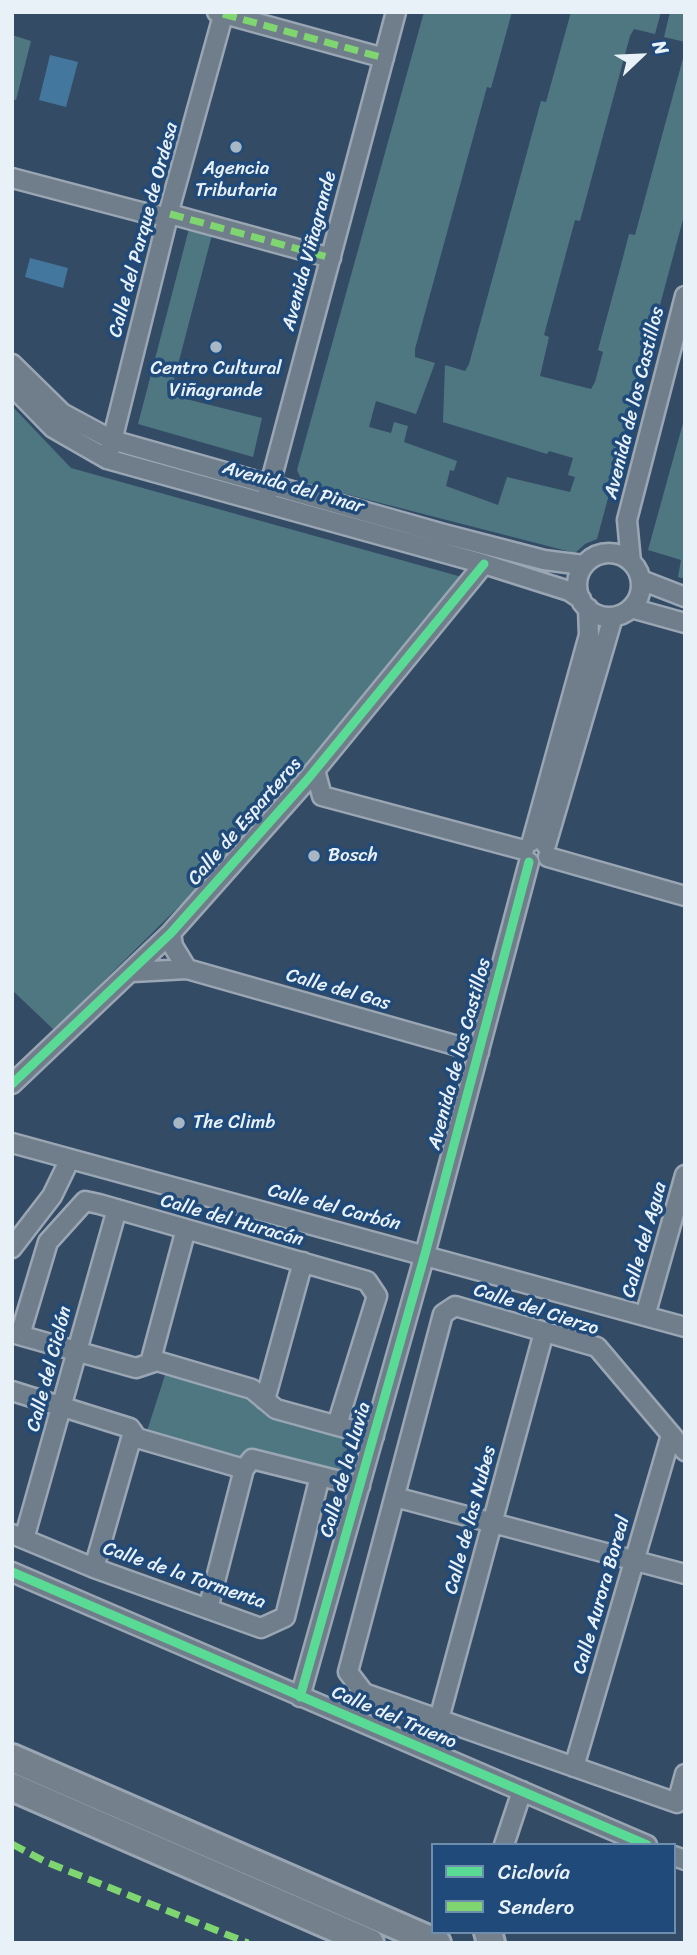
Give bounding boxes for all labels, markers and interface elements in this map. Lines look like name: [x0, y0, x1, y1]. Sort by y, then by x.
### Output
north arrow: [606, 21, 676, 91]
text: N: [643, 35, 679, 60]
street label: Calle del Parque de Ordesa: [104, 120, 184, 340]
marker: Agencia Tributaria: [228, 139, 244, 155]
place label: Agencia Tributaria: [195, 158, 277, 202]
street label: Avenida Viñagrande: [278, 169, 342, 333]
street label: Avenida de los Castillos: [600, 305, 670, 501]
marker: Centro Cultural Viñagrande: [208, 339, 224, 355]
place label: Centro Cultural Viñagrande: [150, 358, 282, 402]
street label: Avenida del Pinar: [220, 457, 366, 519]
street label: Calle de Esparteros: [183, 754, 307, 890]
place label: Bosch: [328, 845, 378, 867]
marker: Bosch: [306, 848, 322, 864]
street label: Avenida de los Castillos: [423, 956, 497, 1152]
street label: Calle del Gas: [283, 964, 393, 1016]
place label: The Climb: [193, 1112, 275, 1134]
marker: The Climb: [171, 1115, 187, 1131]
street label: Calle del Carbón: [265, 1179, 403, 1237]
street label: Calle del Agua: [618, 1180, 672, 1300]
street label: Calle del Huracán: [158, 1190, 306, 1252]
street label: Calle del Cierzo: [471, 1279, 601, 1341]
street label: Calle del Ciclón: [22, 1304, 78, 1434]
street label: Calle de la Lluvia: [316, 1400, 376, 1540]
street label: Calle de las Nubes: [440, 1443, 502, 1597]
street label: Calle Aurora Boreal: [569, 1513, 635, 1677]
street label: Calle de la Tormenta: [100, 1537, 268, 1615]
street label: Calle del Trueno: [328, 1681, 460, 1755]
legend: [431, 1843, 676, 1934]
text: Ciclovía: [498, 1853, 570, 1891]
text: Sendero: [498, 1888, 574, 1926]

